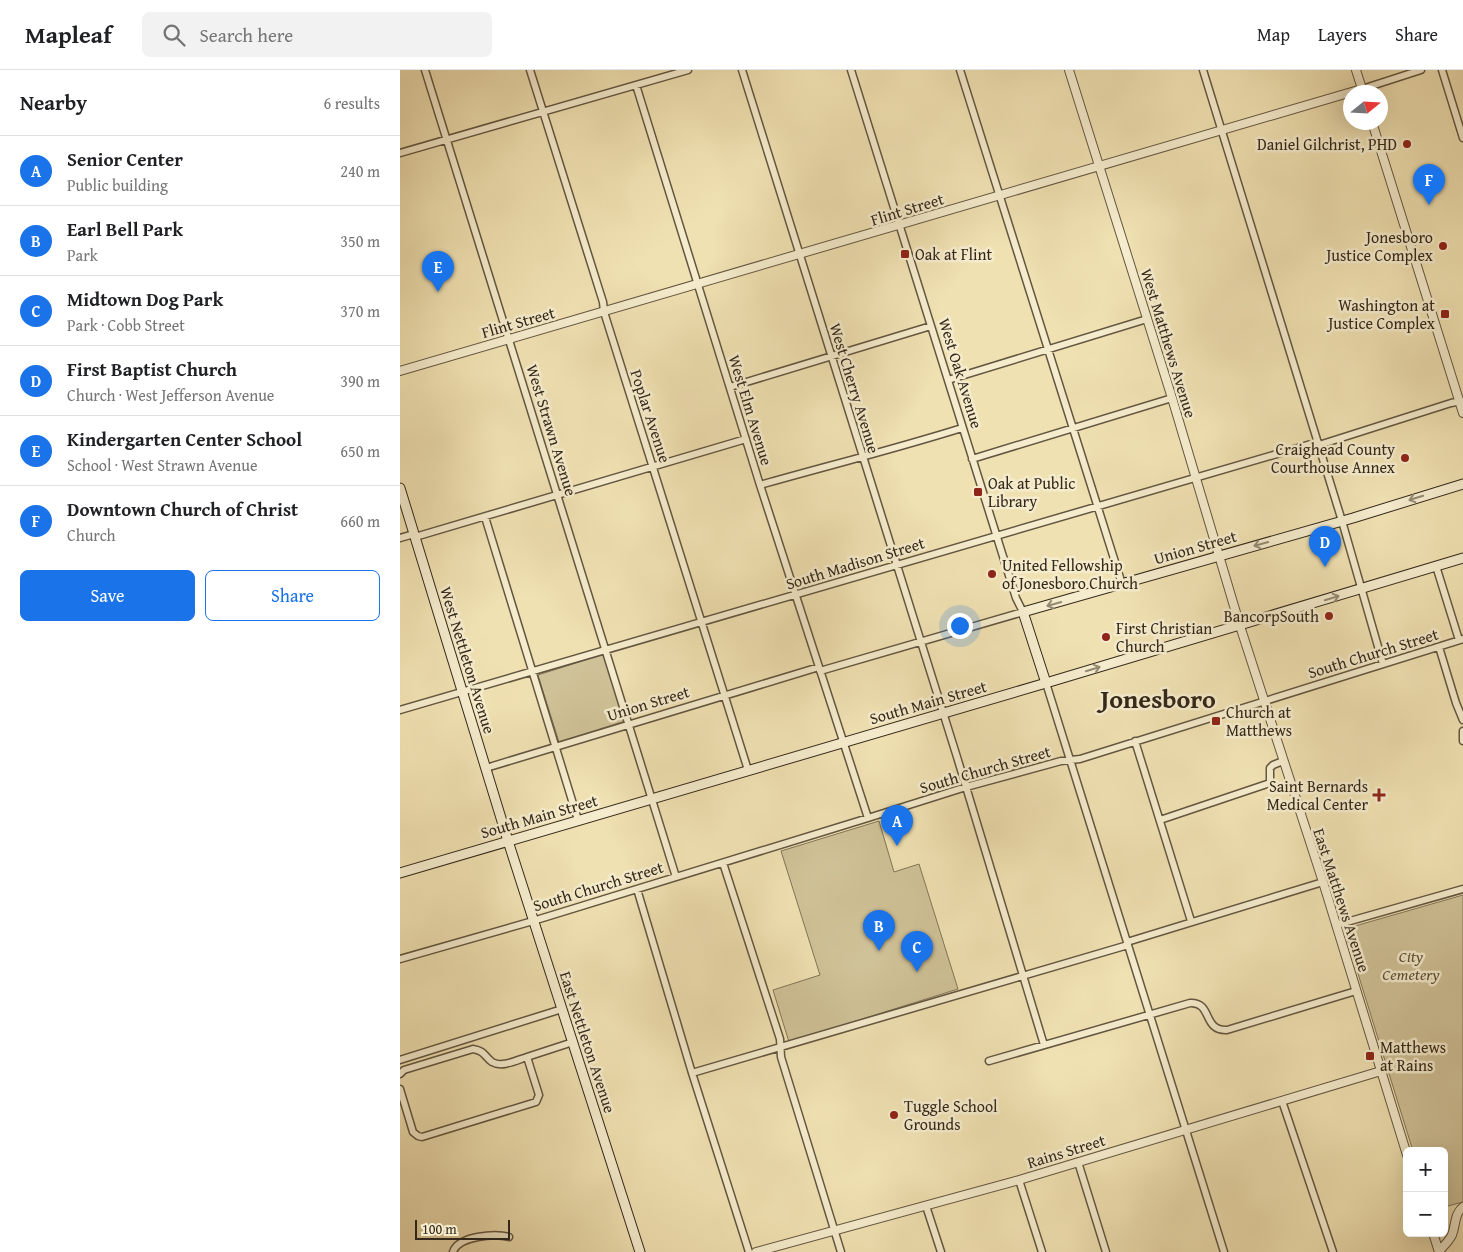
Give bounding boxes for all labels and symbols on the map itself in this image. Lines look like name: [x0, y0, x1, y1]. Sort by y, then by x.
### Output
north arrow: [1343, 85, 1388, 130]
place label: Daniel Gilchrist, PHD: [1257, 132, 1397, 156]
marker: Daniel Gilchrist, PHD: [1401, 138, 1413, 150]
pin: F: [1413, 164, 1445, 205]
street label: Flint Street: [867, 186, 947, 232]
place label: Jonesboro Justice Complex: [1324, 225, 1434, 267]
marker: Jonesboro Justice Complex: [1437, 240, 1449, 252]
place label: Oak at Flint: [915, 242, 992, 266]
marker: Oak at Flint: [899, 248, 911, 260]
pin: E: [422, 251, 454, 292]
street label: West Matthews Avenue: [1135, 265, 1203, 421]
place label: Washington at Justice Complex: [1326, 293, 1436, 335]
street label: Flint Street: [478, 300, 558, 344]
marker: Washington at Justice Complex: [1439, 308, 1451, 320]
street label: West Oak Avenue: [933, 315, 989, 431]
street label: West Cherry Avenue: [824, 320, 886, 456]
street label: West Elm Avenue: [723, 352, 779, 468]
street label: West Strawn Avenue: [521, 361, 583, 499]
street label: Poplar Avenue: [625, 366, 677, 466]
place label: Craighead County Courthouse Annex: [1271, 437, 1396, 479]
marker: Craighead County Courthouse Annex: [1399, 452, 1411, 464]
place label: Oak at Public Library: [988, 471, 1075, 513]
marker: Oak at Public Library: [972, 486, 984, 498]
one-way arrow: [1409, 494, 1425, 503]
street label: Union Street: [1151, 524, 1240, 570]
pin: D: [1309, 526, 1341, 567]
street label: South Madison Street: [783, 530, 928, 596]
one-way arrow: [1253, 540, 1269, 550]
place label: United Fellowship of Jonesboro Church: [1002, 553, 1138, 595]
marker: United Fellowship of Jonesboro Church: [986, 568, 998, 580]
street label: West Nettleton Avenue: [434, 583, 502, 737]
one-way arrow: [1324, 592, 1340, 602]
one-way arrow: [1046, 599, 1062, 609]
place label: BancorpSouth: [1224, 604, 1319, 628]
marker: BancorpSouth: [1323, 610, 1335, 622]
your location: [947, 613, 973, 639]
place label: First Christian Church: [1116, 616, 1212, 658]
street label: South Church Street: [1305, 622, 1442, 684]
marker: First Christian Church: [1100, 631, 1112, 643]
one-way arrow: [1084, 664, 1100, 673]
street label: South Main Street: [867, 674, 990, 730]
street label: Union Street: [604, 679, 693, 727]
district label: Jonesboro: [1096, 679, 1216, 718]
place label: Church at Matthews: [1226, 700, 1292, 742]
marker: Church at Matthews: [1210, 715, 1222, 727]
street label: South Church Street: [917, 739, 1054, 799]
place label: Saint Bernards Medical Center: [1267, 774, 1368, 816]
street label: South Main Street: [478, 788, 601, 844]
marker: Saint Bernards Medical Center: [1372, 788, 1386, 802]
pin: A: [881, 805, 913, 846]
street label: East Matthews Avenue: [1307, 825, 1377, 975]
street label: South Church Street: [530, 855, 667, 917]
pin: B: [863, 910, 895, 951]
pin: C: [901, 931, 933, 972]
park label: City Cemetery: [1382, 944, 1440, 986]
street label: East Nettleton Avenue: [554, 968, 622, 1116]
place label: Matthews at Rains: [1380, 1035, 1446, 1077]
marker: Matthews at Rains: [1364, 1050, 1376, 1062]
place label: Tuggle School Grounds: [904, 1094, 998, 1136]
marker: Tuggle School Grounds: [888, 1109, 900, 1121]
street label: Rains Street: [1024, 1128, 1108, 1174]
scale bar: [415, 1217, 510, 1240]

